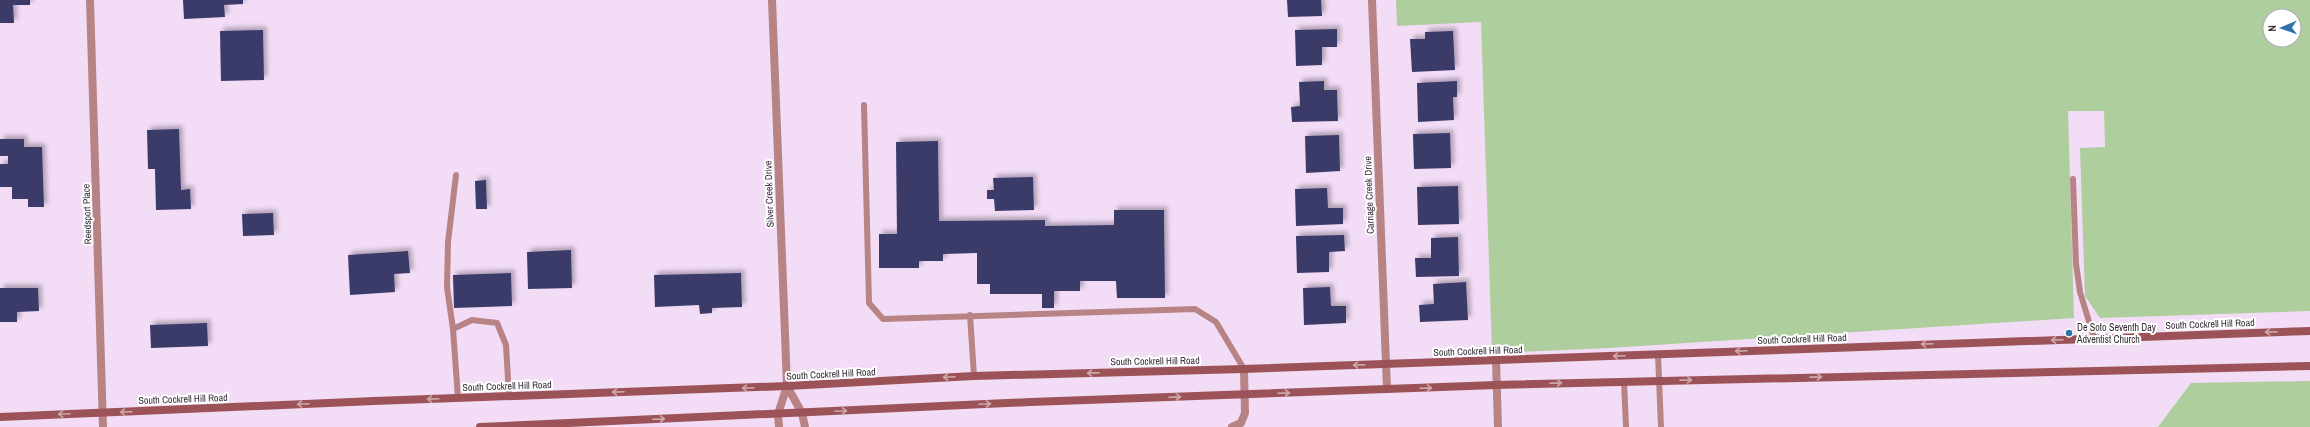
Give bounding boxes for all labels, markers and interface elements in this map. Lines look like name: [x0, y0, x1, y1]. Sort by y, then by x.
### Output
north arrow: [2262, 8, 2302, 48]
text: N: [2265, 25, 2279, 32]
street label: Carriage Creek Drive: [1361, 155, 1377, 234]
street label: Silver Creek Drive: [761, 160, 777, 228]
street label: Reedsport Place: [79, 183, 95, 245]
street label: South Cockrell Hill Road: [2165, 316, 2255, 332]
place label: De Soto Seventh Day Adventist Church: [2076, 321, 2157, 346]
marker: De Soto Seventh Day Adventist Church: [2064, 328, 2074, 338]
one-way arrow: [2265, 328, 2278, 336]
street label: South Cockrell Hill Road: [1757, 331, 1847, 347]
one-way arrow: [2051, 336, 2064, 344]
one-way arrow: [1921, 341, 1934, 348]
street label: South Cockrell Hill Road: [1433, 343, 1523, 359]
one-way arrow: [1735, 347, 1748, 355]
one-way arrow: [1613, 352, 1626, 359]
street label: South Cockrell Hill Road: [1110, 354, 1200, 368]
one-way arrow: [1353, 361, 1366, 369]
street label: South Cockrell Hill Road: [786, 365, 876, 383]
one-way arrow: [1087, 369, 1100, 377]
one-way arrow: [943, 373, 956, 381]
one-way arrow: [1809, 373, 1822, 381]
one-way arrow: [1679, 376, 1692, 384]
street label: South Cockrell Hill Road: [462, 378, 552, 394]
one-way arrow: [1549, 380, 1562, 387]
one-way arrow: [742, 384, 755, 392]
one-way arrow: [1419, 384, 1432, 392]
one-way arrow: [612, 389, 625, 396]
one-way arrow: [1277, 389, 1290, 397]
street label: South Cockrell Hill Road: [138, 391, 228, 407]
one-way arrow: [1168, 393, 1181, 401]
one-way arrow: [427, 395, 440, 403]
one-way arrow: [297, 400, 310, 408]
one-way arrow: [978, 401, 991, 408]
one-way arrow: [120, 408, 133, 415]
one-way arrow: [834, 408, 847, 415]
one-way arrow: [58, 411, 71, 418]
one-way arrow: [652, 416, 665, 423]

